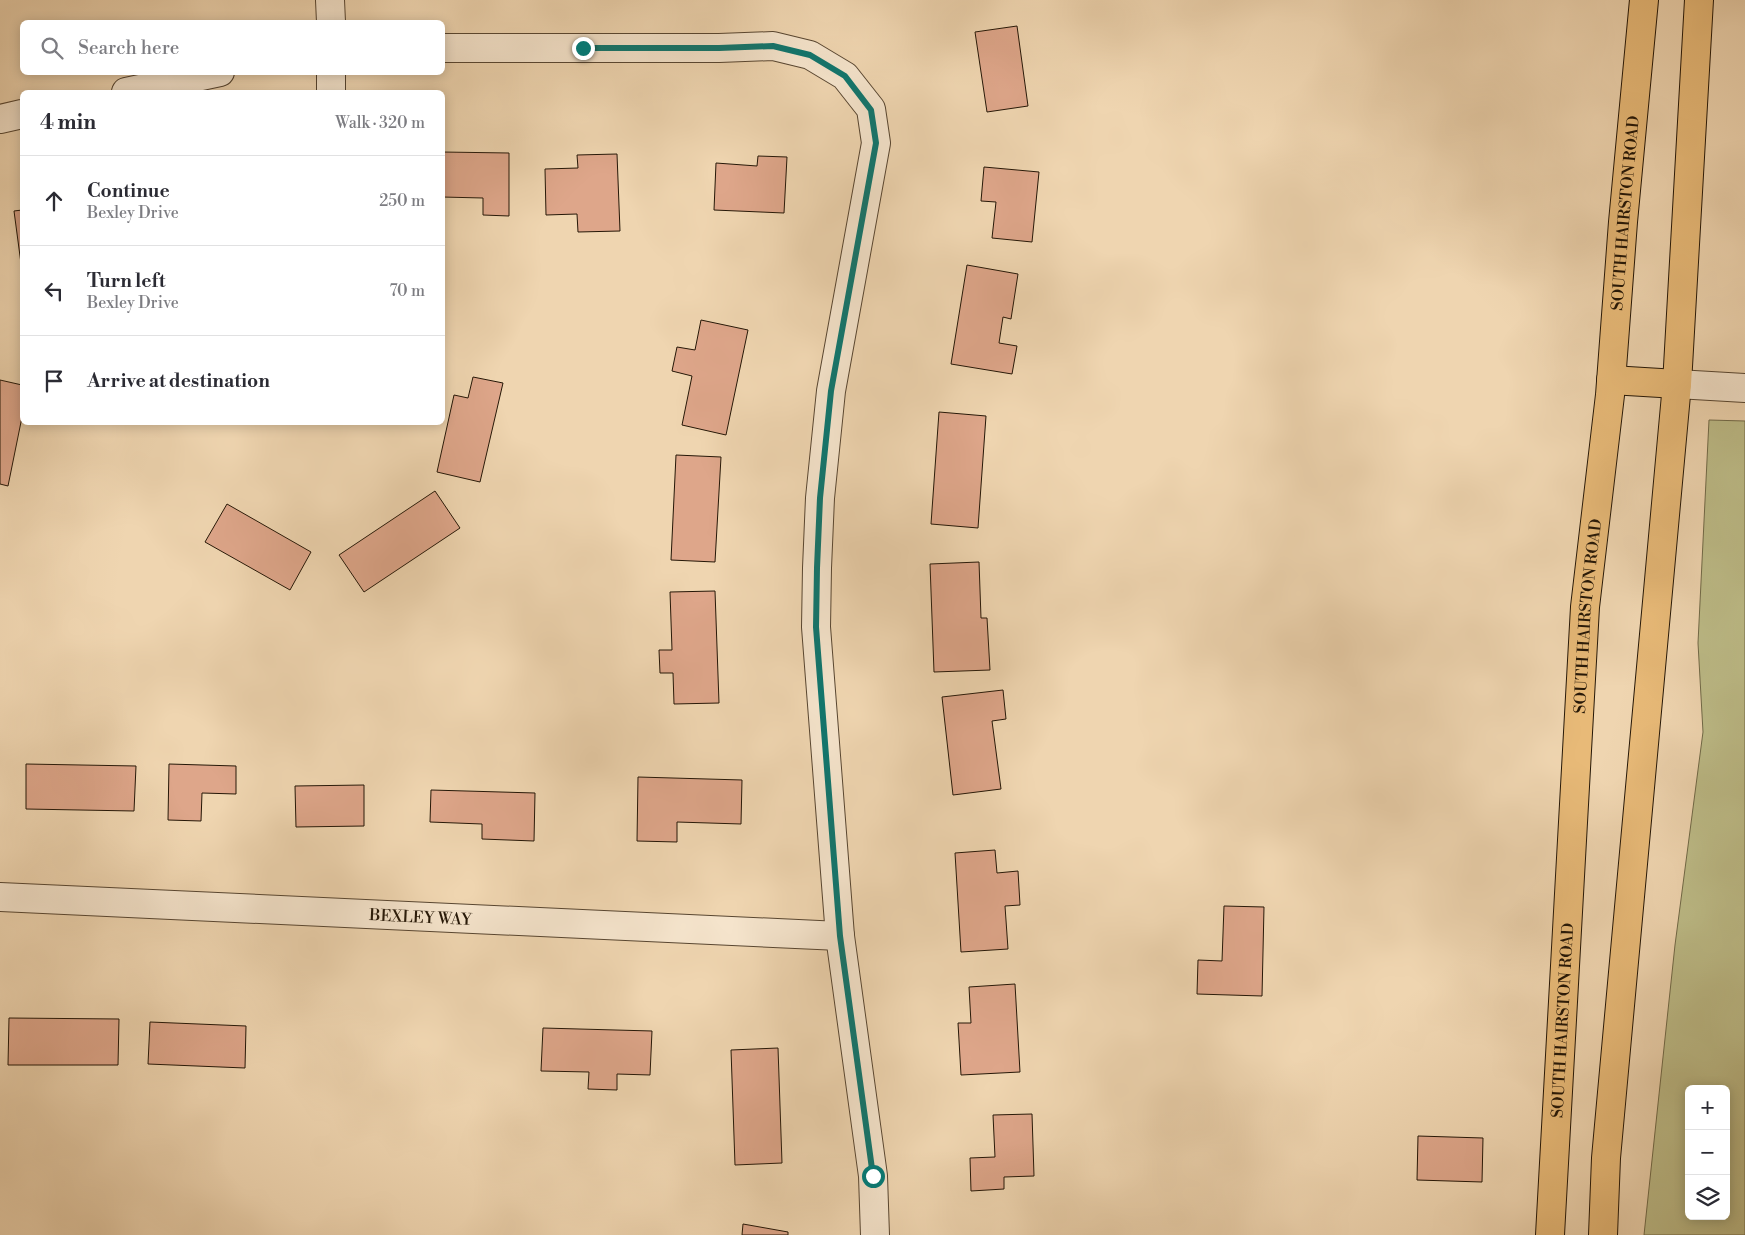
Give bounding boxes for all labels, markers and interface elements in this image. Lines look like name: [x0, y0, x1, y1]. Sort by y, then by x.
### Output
search box: [20, 20, 445, 75]
icon: search: [38, 34, 66, 62]
text: Search here: [78, 36, 179, 60]
route end: [572, 37, 595, 60]
text: 4 min: [40, 110, 96, 136]
text: Walk · 320 m: [335, 113, 425, 133]
street label: SOUTH HAIRSTON ROAD: [1607, 115, 1644, 311]
text: Continue: [87, 179, 170, 203]
icon: ahead: [40, 187, 68, 215]
text: 250 m: [379, 191, 425, 211]
text: Bexley Drive: [87, 203, 179, 223]
text: Turn left: [87, 269, 166, 293]
icon: left: [40, 277, 68, 305]
text: 70 m: [389, 281, 425, 301]
text: Bexley Drive: [87, 293, 179, 313]
icon: arrive: [40, 367, 68, 395]
text: Arrive at destination: [87, 369, 270, 393]
street label: SOUTH HAIRSTON ROAD: [1570, 518, 1606, 714]
street label: BEXLEY WAY: [368, 905, 474, 930]
street label: SOUTH HAIRSTON ROAD: [1548, 922, 1578, 1119]
map controls: [1685, 1085, 1730, 1220]
button: +: [1685, 1085, 1730, 1130]
button: −: [1685, 1130, 1730, 1175]
route start: [862, 1165, 885, 1188]
button: layers: [1685, 1175, 1730, 1220]

